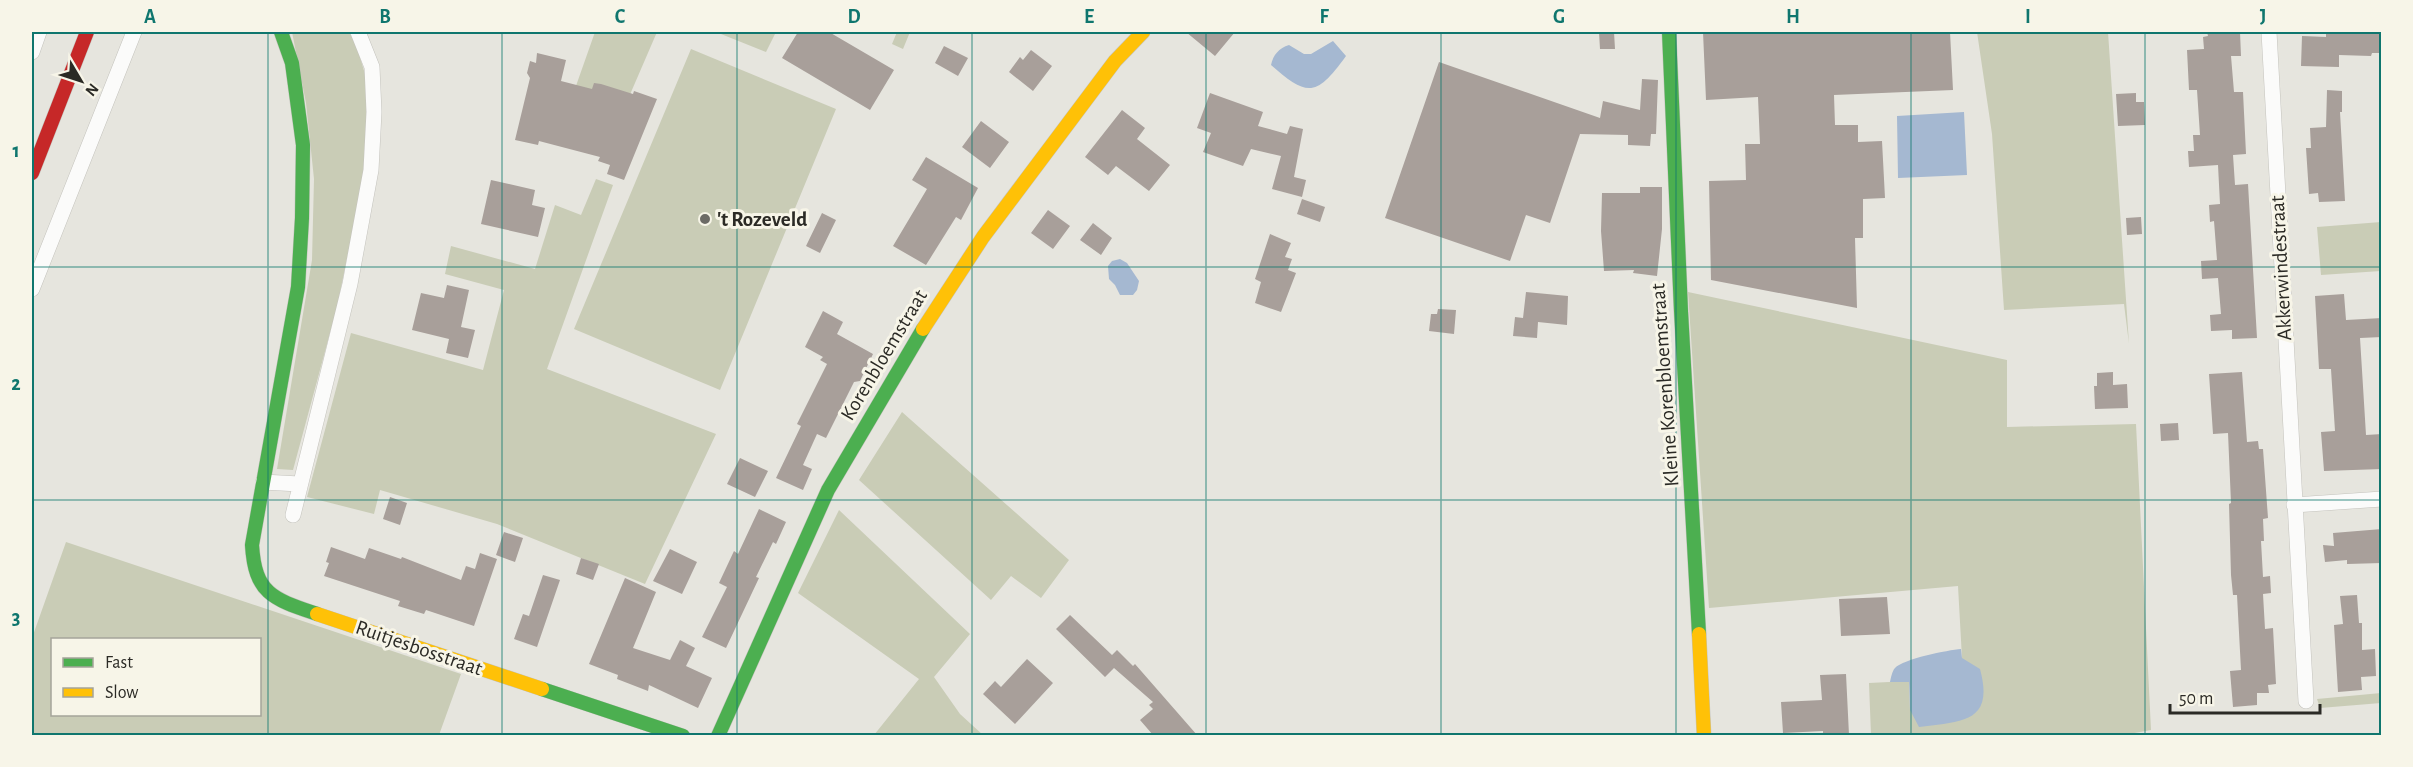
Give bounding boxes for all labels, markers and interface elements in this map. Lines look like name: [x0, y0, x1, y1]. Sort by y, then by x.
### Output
text: A: [144, 7, 156, 27]
text: B: [379, 7, 391, 27]
text: C: [615, 7, 626, 27]
text: D: [847, 7, 861, 27]
text: E: [1084, 7, 1094, 27]
text: F: [1319, 7, 1329, 27]
text: G: [1553, 7, 1565, 27]
text: H: [1786, 7, 1800, 27]
text: I: [2025, 7, 2031, 27]
text: J: [2260, 7, 2266, 27]
north arrow: [51, 51, 111, 111]
text: N: [82, 80, 102, 99]
text: 1: [12, 141, 20, 161]
street label: Akkerwindestraat: [2267, 195, 2295, 341]
place label: 't Rozeveld: [717, 209, 807, 230]
marker: 't Rozeveld: [698, 212, 712, 226]
street label: Kleine Korenbloemstraat: [1647, 282, 1683, 487]
street label: Korenbloemstraat: [837, 286, 931, 424]
text: 2: [11, 374, 21, 394]
text: 3: [12, 608, 20, 628]
street label: Ruitjesbosstraat: [353, 616, 485, 680]
legend: [51, 638, 261, 716]
text: Fast: [105, 654, 133, 672]
scale bar: [2170, 677, 2320, 715]
text: Slow: [105, 684, 138, 702]
text: 50 m: [2179, 690, 2213, 708]

